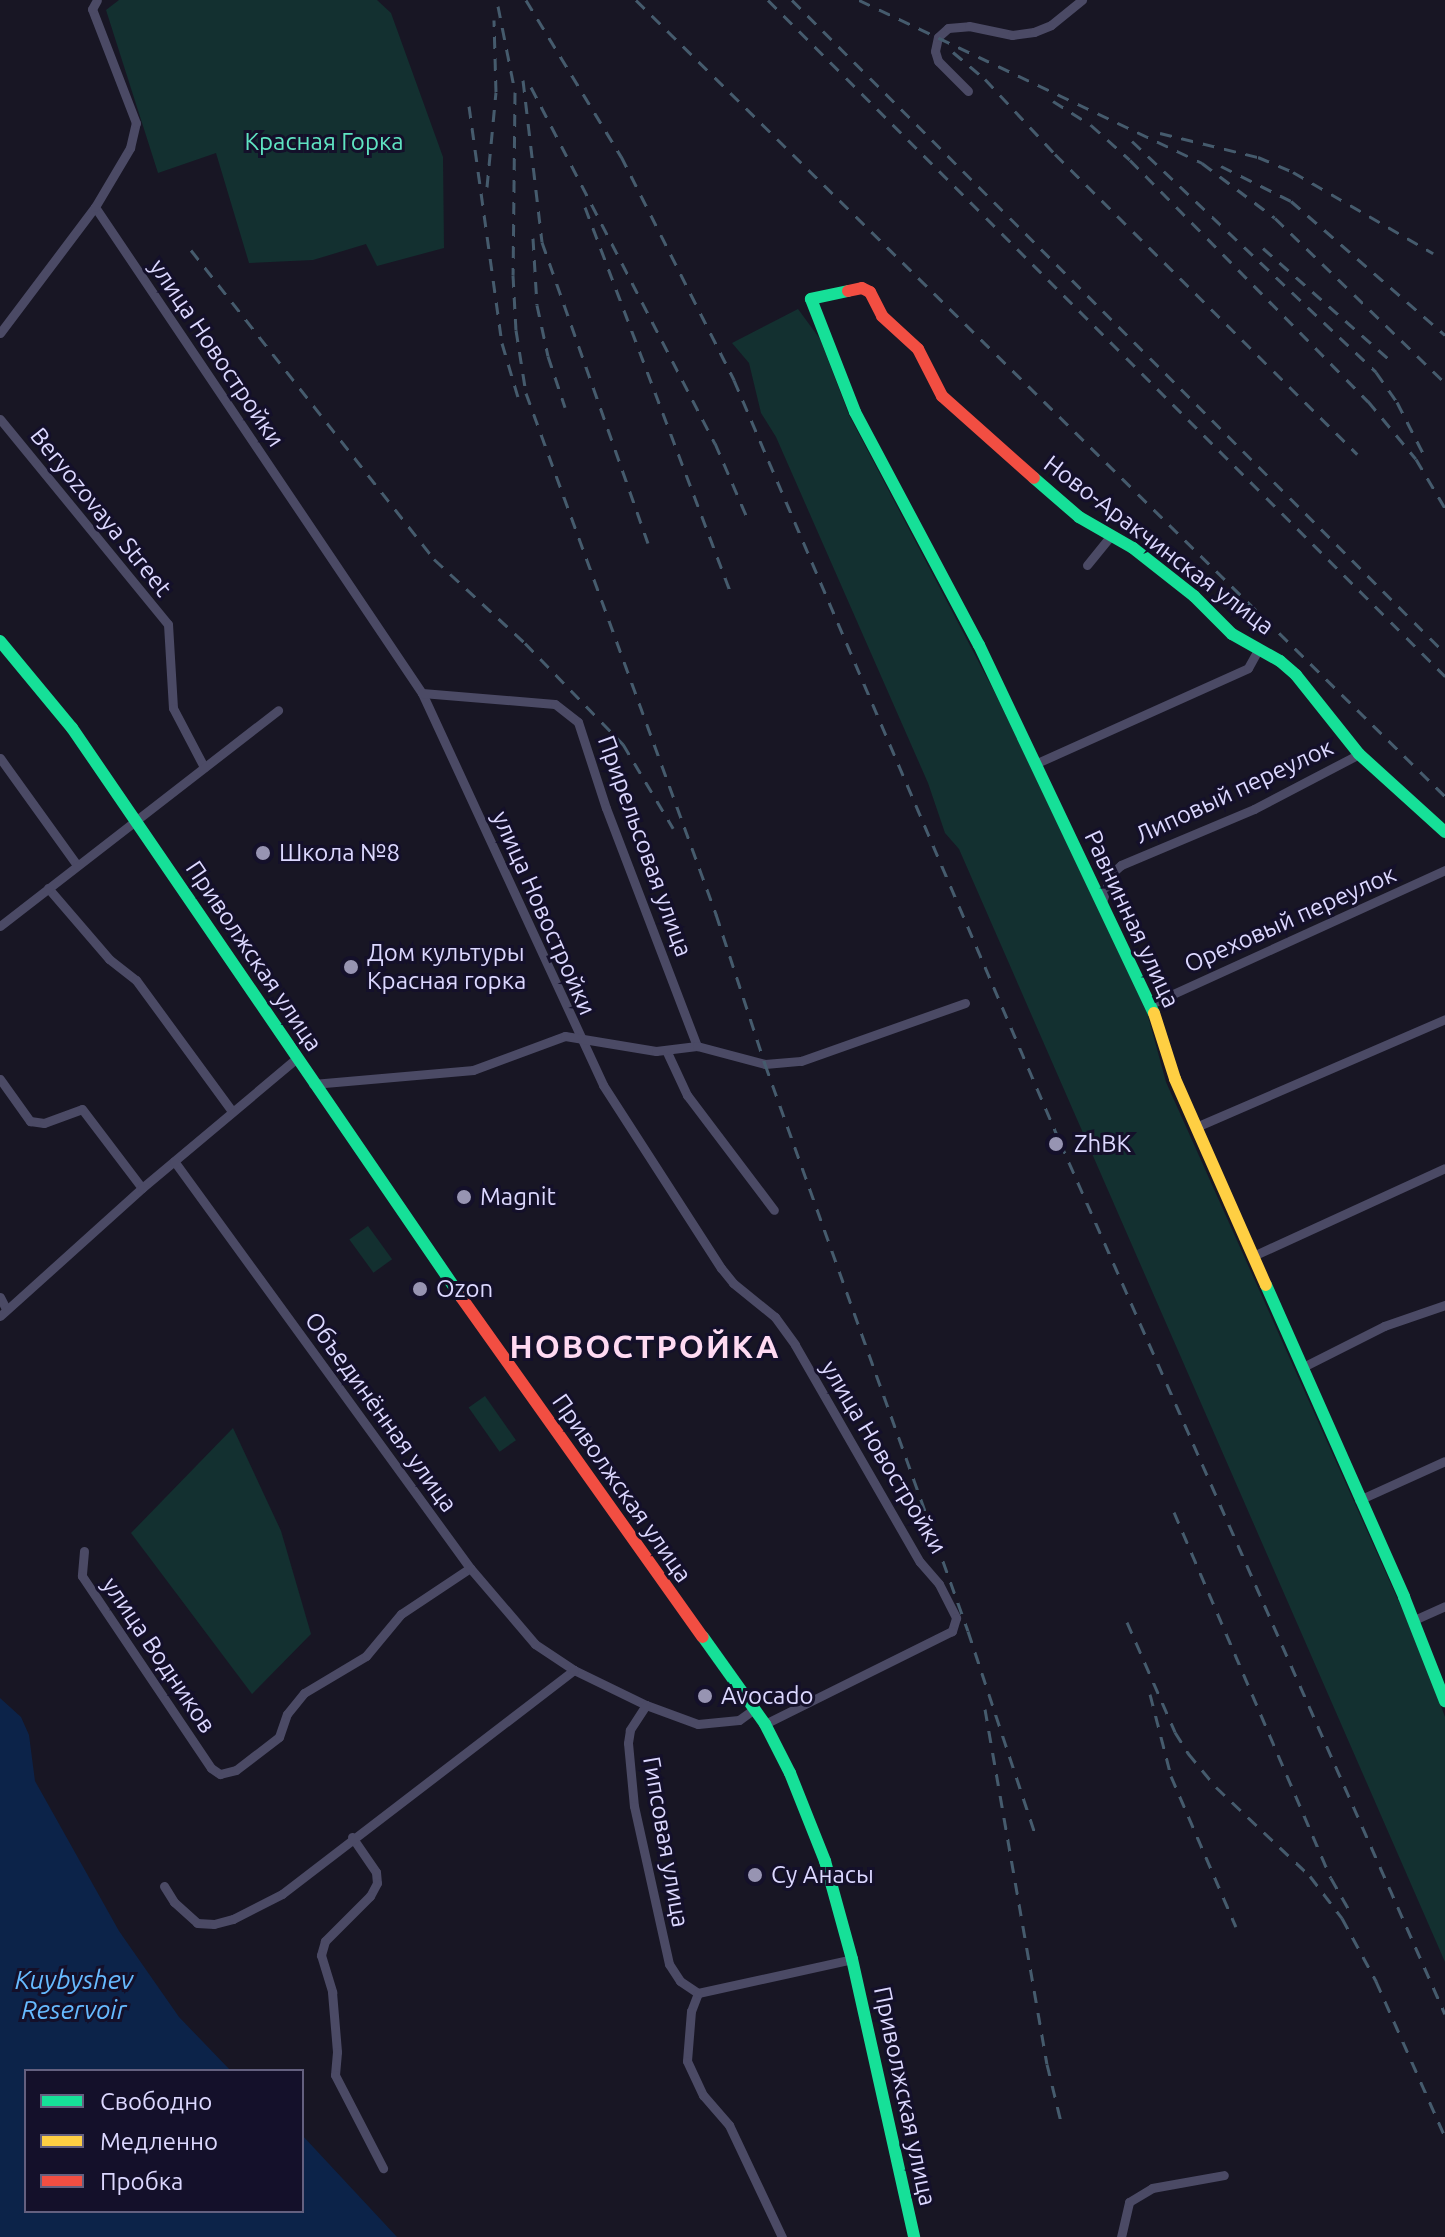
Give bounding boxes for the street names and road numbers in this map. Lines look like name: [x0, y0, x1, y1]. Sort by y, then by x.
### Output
street label: улица Новостройки: [143, 254, 291, 452]
street label: Beryozovaya Street: [24, 422, 178, 602]
street label: Ново-Аракчинская улица: [1038, 449, 1280, 641]
street label: Прирельсовая улица: [592, 731, 698, 961]
street label: Липовый переулок: [1130, 732, 1338, 850]
street label: улица Новостройки: [486, 807, 602, 1019]
street label: Равнинная улица: [1078, 826, 1186, 1012]
street label: Приволжская улица: [180, 855, 328, 1057]
street label: Ореховый переулок: [1180, 859, 1400, 979]
street label: Объединённая улица: [299, 1306, 463, 1518]
street label: улица Новостройки: [815, 1355, 953, 1559]
street label: Приволжская улица: [546, 1388, 698, 1588]
street label: улица Водников: [96, 1572, 222, 1738]
street label: Гипсовая улица: [637, 1754, 695, 1930]
street label: Приволжская улица: [868, 1984, 942, 2208]

